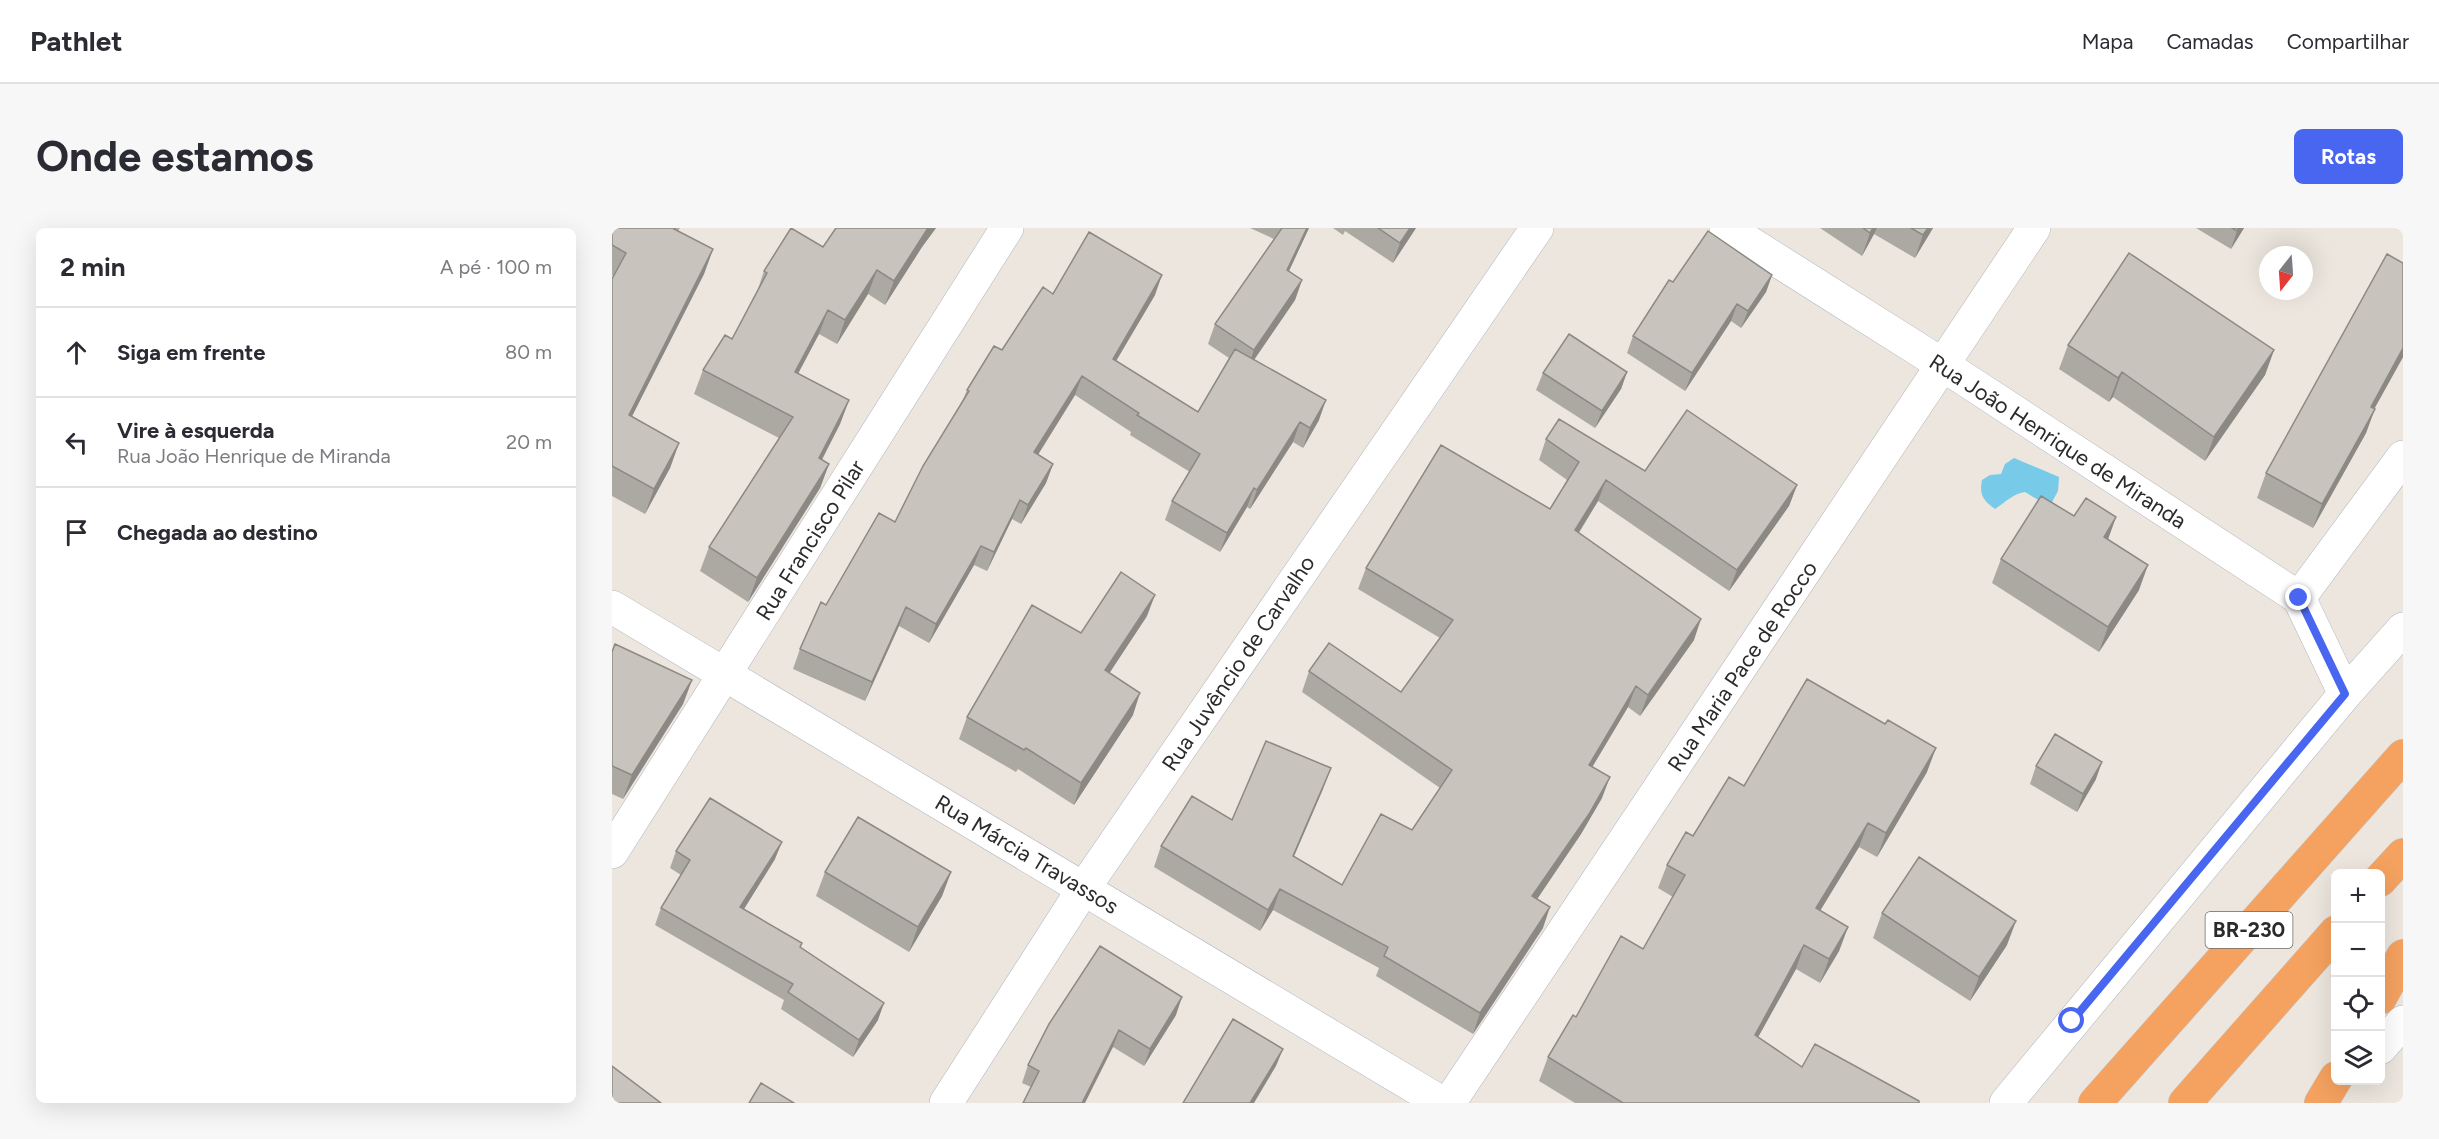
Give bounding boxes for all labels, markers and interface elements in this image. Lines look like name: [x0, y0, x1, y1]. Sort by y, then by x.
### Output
text: Pathlet: [30, 24, 122, 58]
text: Mapa: [2082, 29, 2133, 54]
text: Camadas: [2166, 29, 2254, 54]
text: Compartilhar: [2287, 29, 2409, 54]
button: Rotas: [2294, 129, 2403, 184]
text: Onde estamos: [36, 131, 314, 182]
north arrow: [2259, 246, 2313, 300]
text: 2 min: [60, 251, 126, 283]
text: A pé · 100 m: [440, 255, 552, 279]
icon: ahead: [60, 336, 93, 369]
text: Siga em frente: [117, 339, 265, 366]
text: 80 m: [505, 340, 552, 364]
street label: Rua João Henrique de Miranda: [1924, 348, 2191, 535]
text: Vire à esquerda: [117, 417, 275, 444]
icon: left: [60, 426, 93, 459]
text: 20 m: [506, 430, 552, 454]
text: Rua João Henrique de Miranda: [117, 444, 391, 468]
street label: Rua Francisco Pilar: [750, 455, 871, 625]
icon: arrive: [60, 516, 93, 549]
text: Chegada ao destino: [117, 519, 318, 546]
street label: Rua Juvêncio de Carvalho: [1156, 550, 1321, 776]
street label: Rua Maria Pace de Rocco: [1662, 556, 1823, 777]
route end: [2285, 584, 2311, 610]
street label: Rua Márcia Travassos: [930, 789, 1123, 920]
map controls: [2331, 869, 2385, 1085]
button: +: [2331, 869, 2385, 923]
road number: BR-230: [2206, 912, 2292, 948]
button: −: [2331, 923, 2385, 977]
button: locate: [2331, 977, 2385, 1031]
route start: [2058, 1007, 2084, 1033]
button: layers: [2331, 1031, 2385, 1085]

